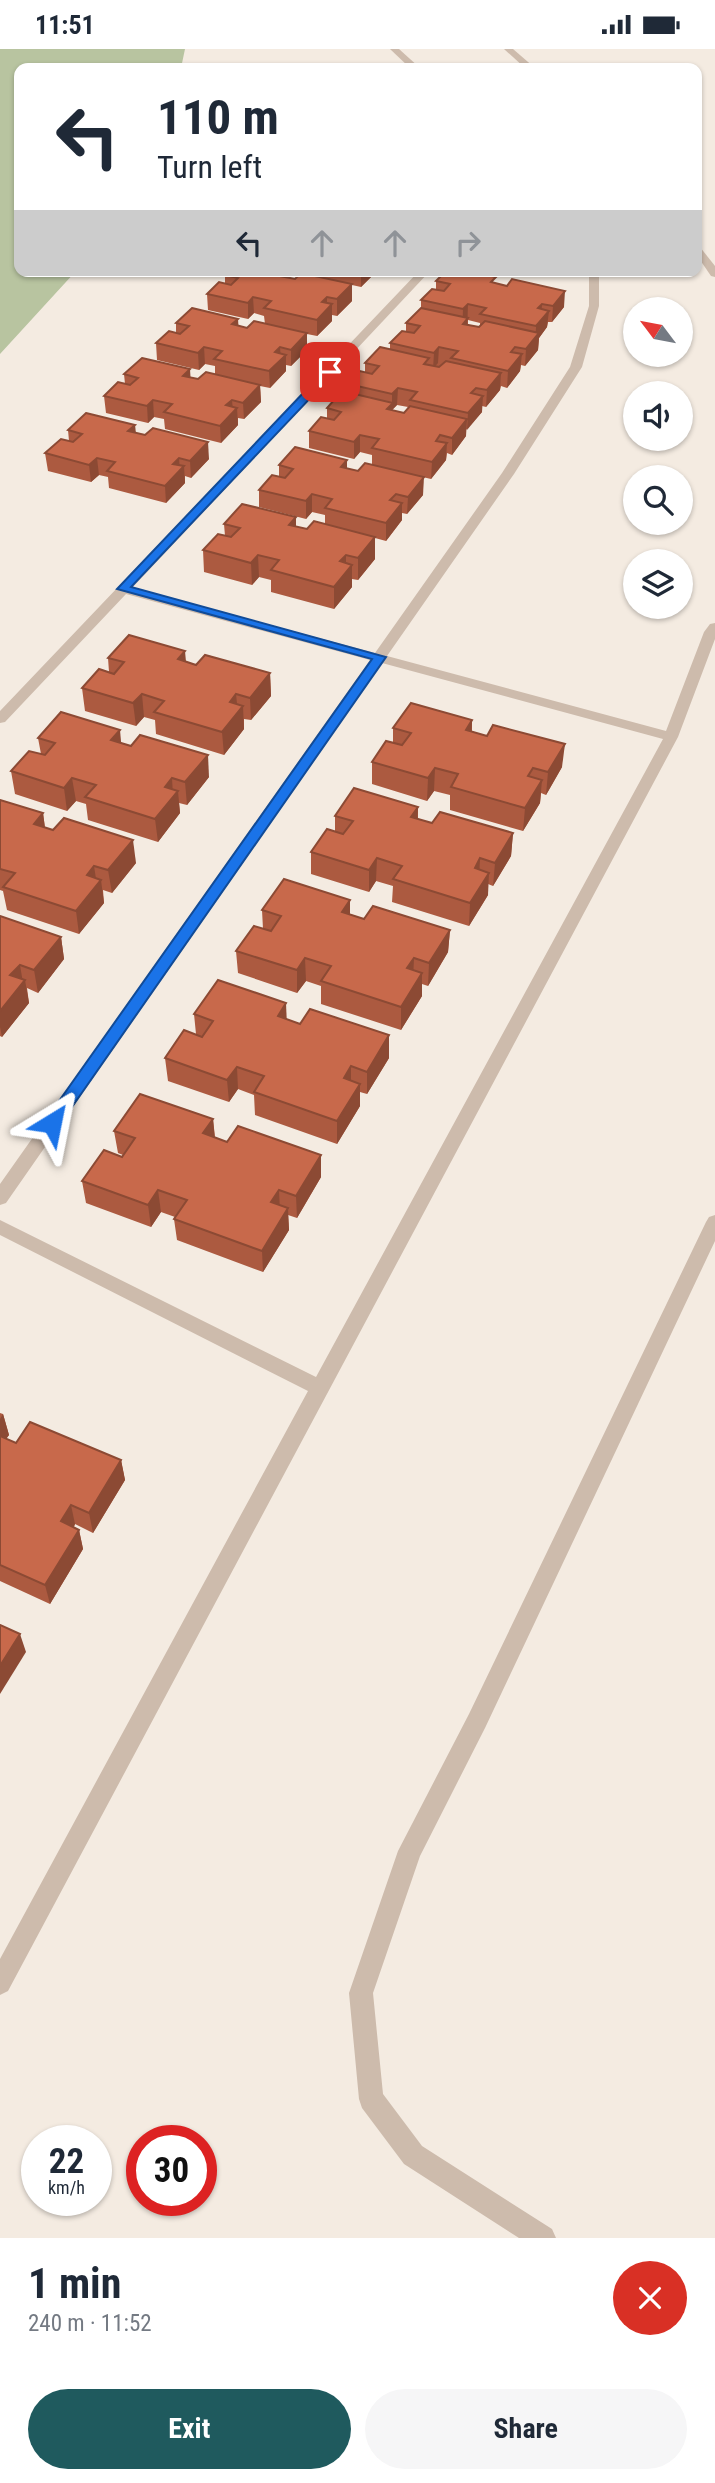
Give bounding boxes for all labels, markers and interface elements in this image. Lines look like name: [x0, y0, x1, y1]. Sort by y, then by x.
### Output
text: 11:51: [35, 10, 95, 40]
text: 110 m: [157, 89, 279, 146]
icon: left: [42, 91, 133, 182]
text: Turn left: [157, 148, 262, 186]
icon: left: [230, 224, 268, 262]
icon: ahead: [303, 224, 341, 262]
icon: ahead: [376, 224, 414, 262]
icon: right: [449, 224, 487, 262]
north arrow: [623, 297, 693, 367]
map controls: [623, 297, 693, 619]
pin: [300, 342, 360, 402]
icon: arrive: [311, 353, 349, 391]
button: sound: [623, 381, 693, 451]
button: search: [623, 465, 693, 535]
button: layers: [623, 549, 693, 619]
position arrow: [15, 1086, 89, 1160]
speed limit sign: 30: [126, 2125, 217, 2216]
text: 22: [49, 2141, 84, 2182]
text: km/h: [48, 2177, 85, 2198]
text: 1 min: [28, 2259, 121, 2308]
button: close: [613, 2261, 687, 2335]
text: 240 m · 11:52: [28, 2310, 152, 2337]
button: Exit: [28, 2389, 351, 2469]
button: Share: [365, 2389, 687, 2469]

